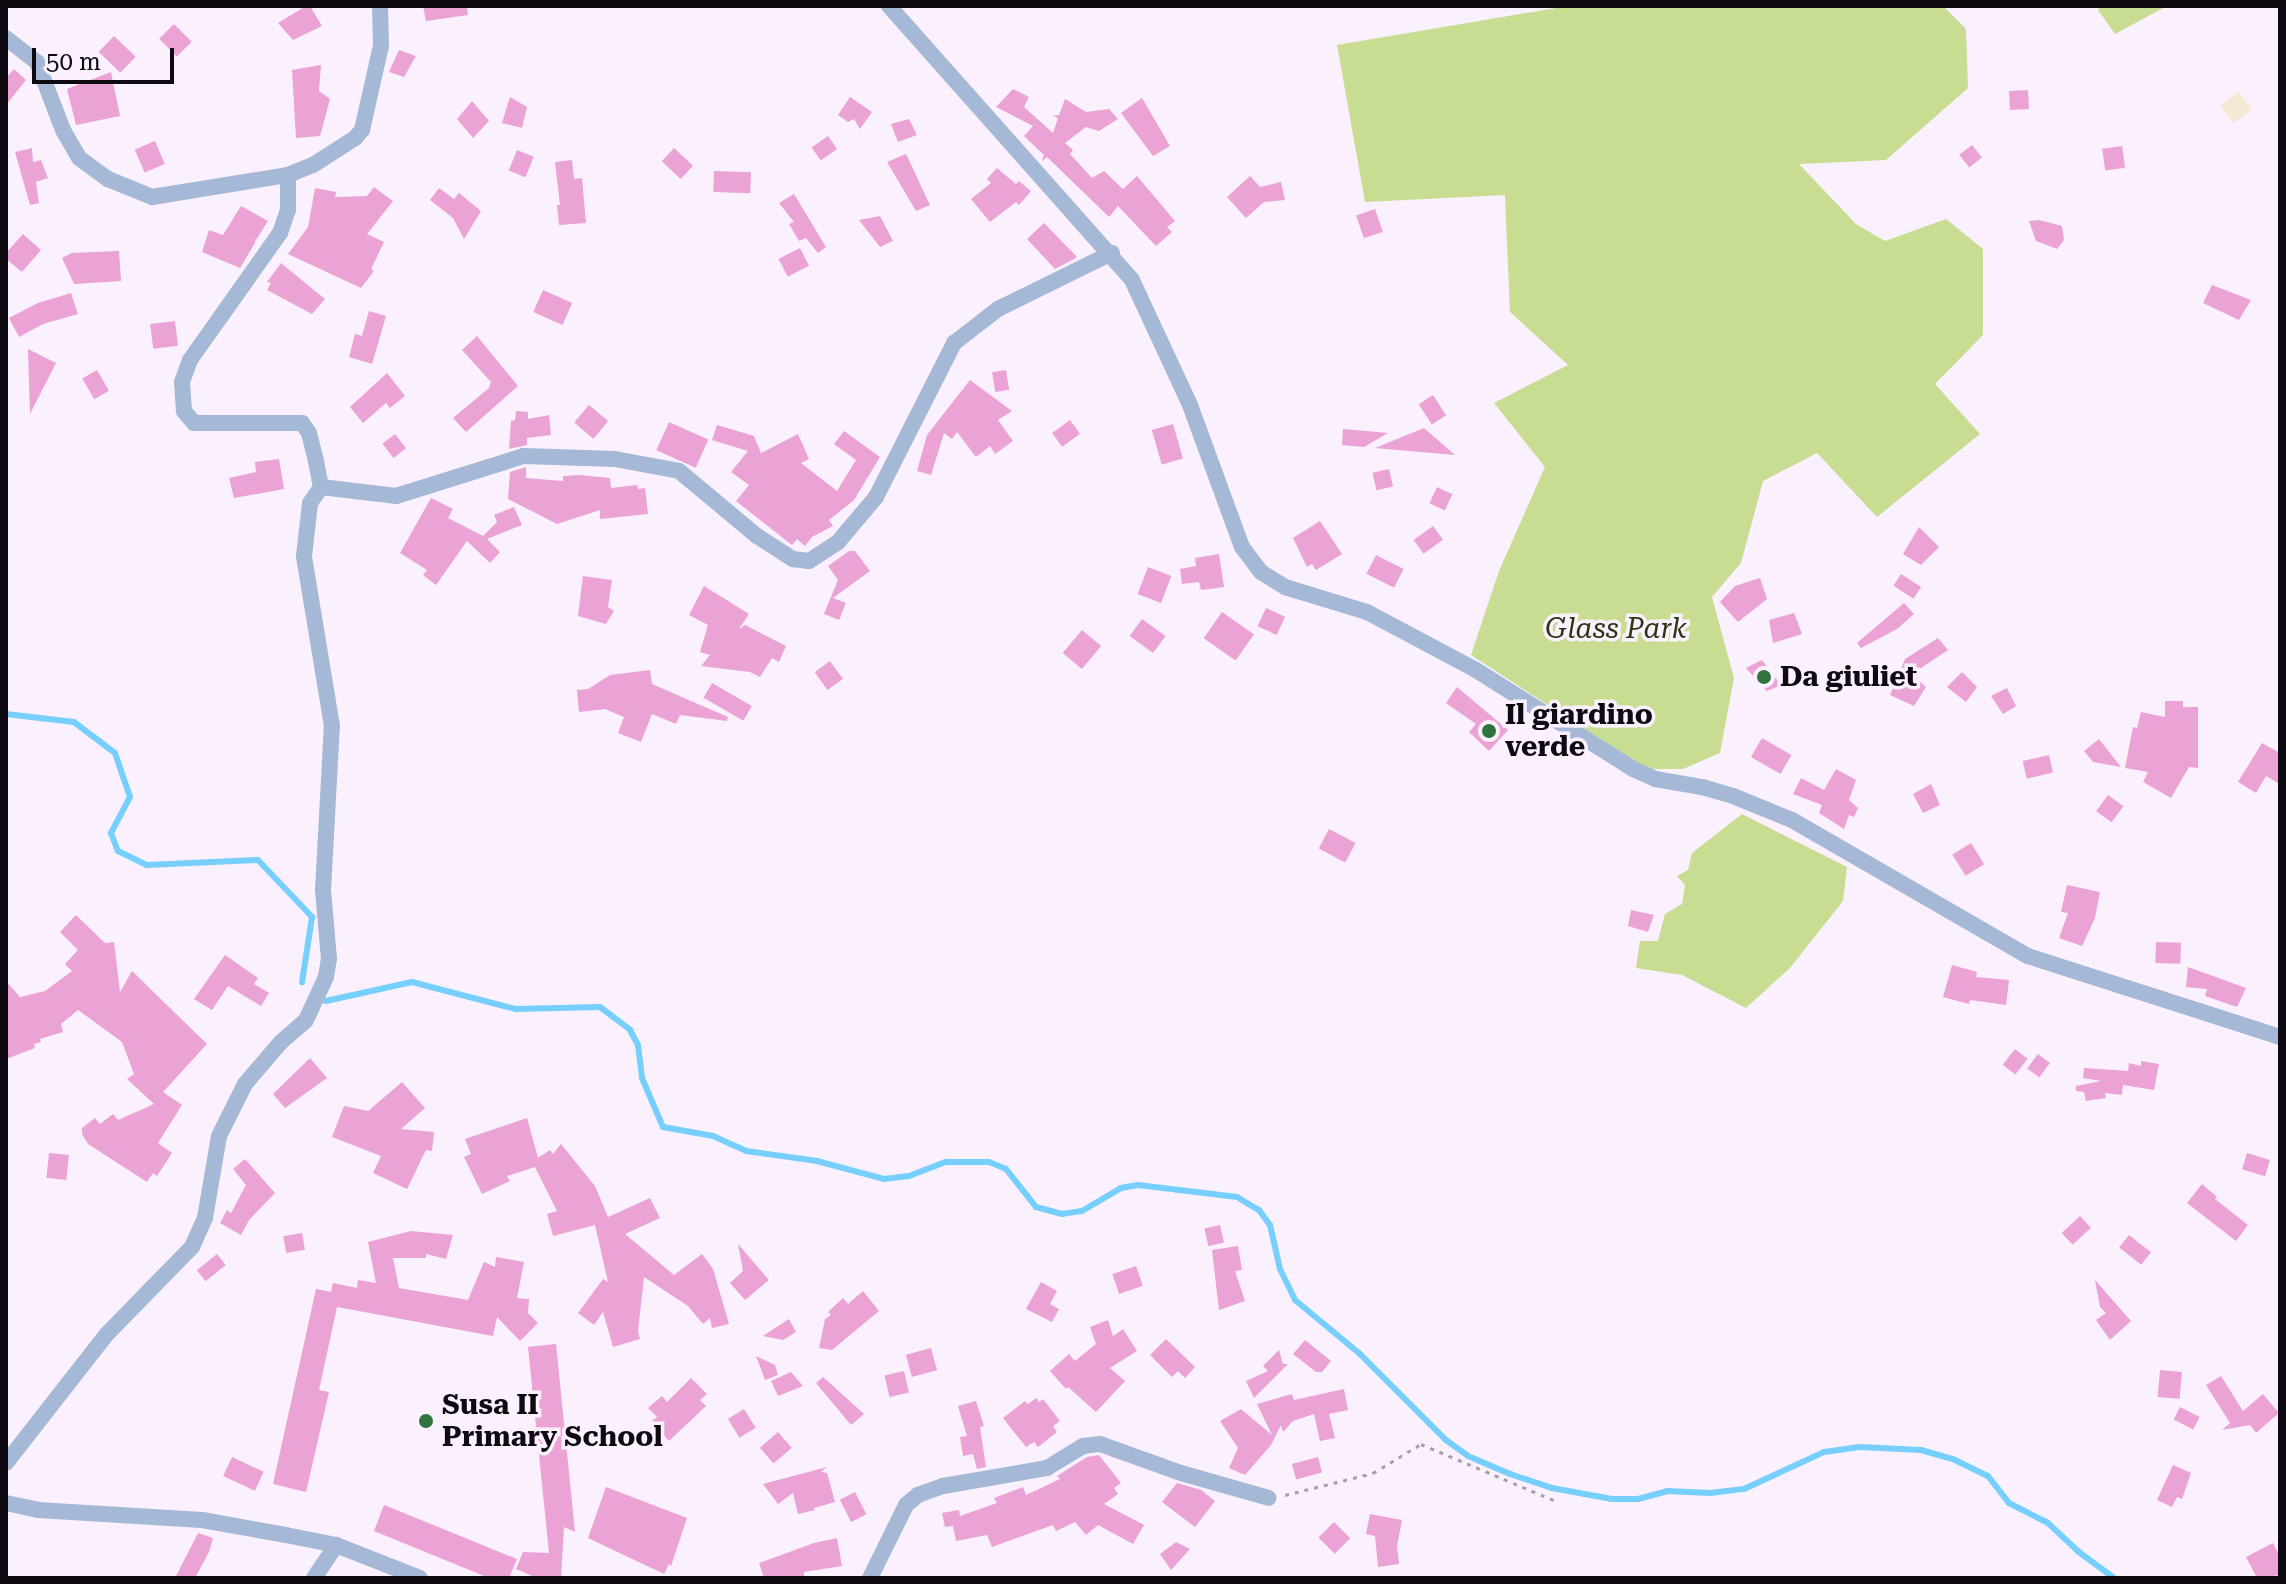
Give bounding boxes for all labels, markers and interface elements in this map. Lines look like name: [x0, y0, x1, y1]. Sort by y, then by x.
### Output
scale bar: [36, 32, 178, 82]
text: 50 m: [46, 48, 101, 76]
park label: Glass Park: [1545, 612, 1687, 646]
place label: Da giuliet: [1780, 660, 1917, 694]
marker: Da giuliet: [1755, 668, 1773, 686]
place label: Il giardino verde: [1505, 698, 1653, 764]
marker: Il giardino verde: [1480, 722, 1498, 740]
place label: Susa II Primary School: [442, 1388, 663, 1454]
marker: Susa II Primary School: [417, 1412, 435, 1430]

